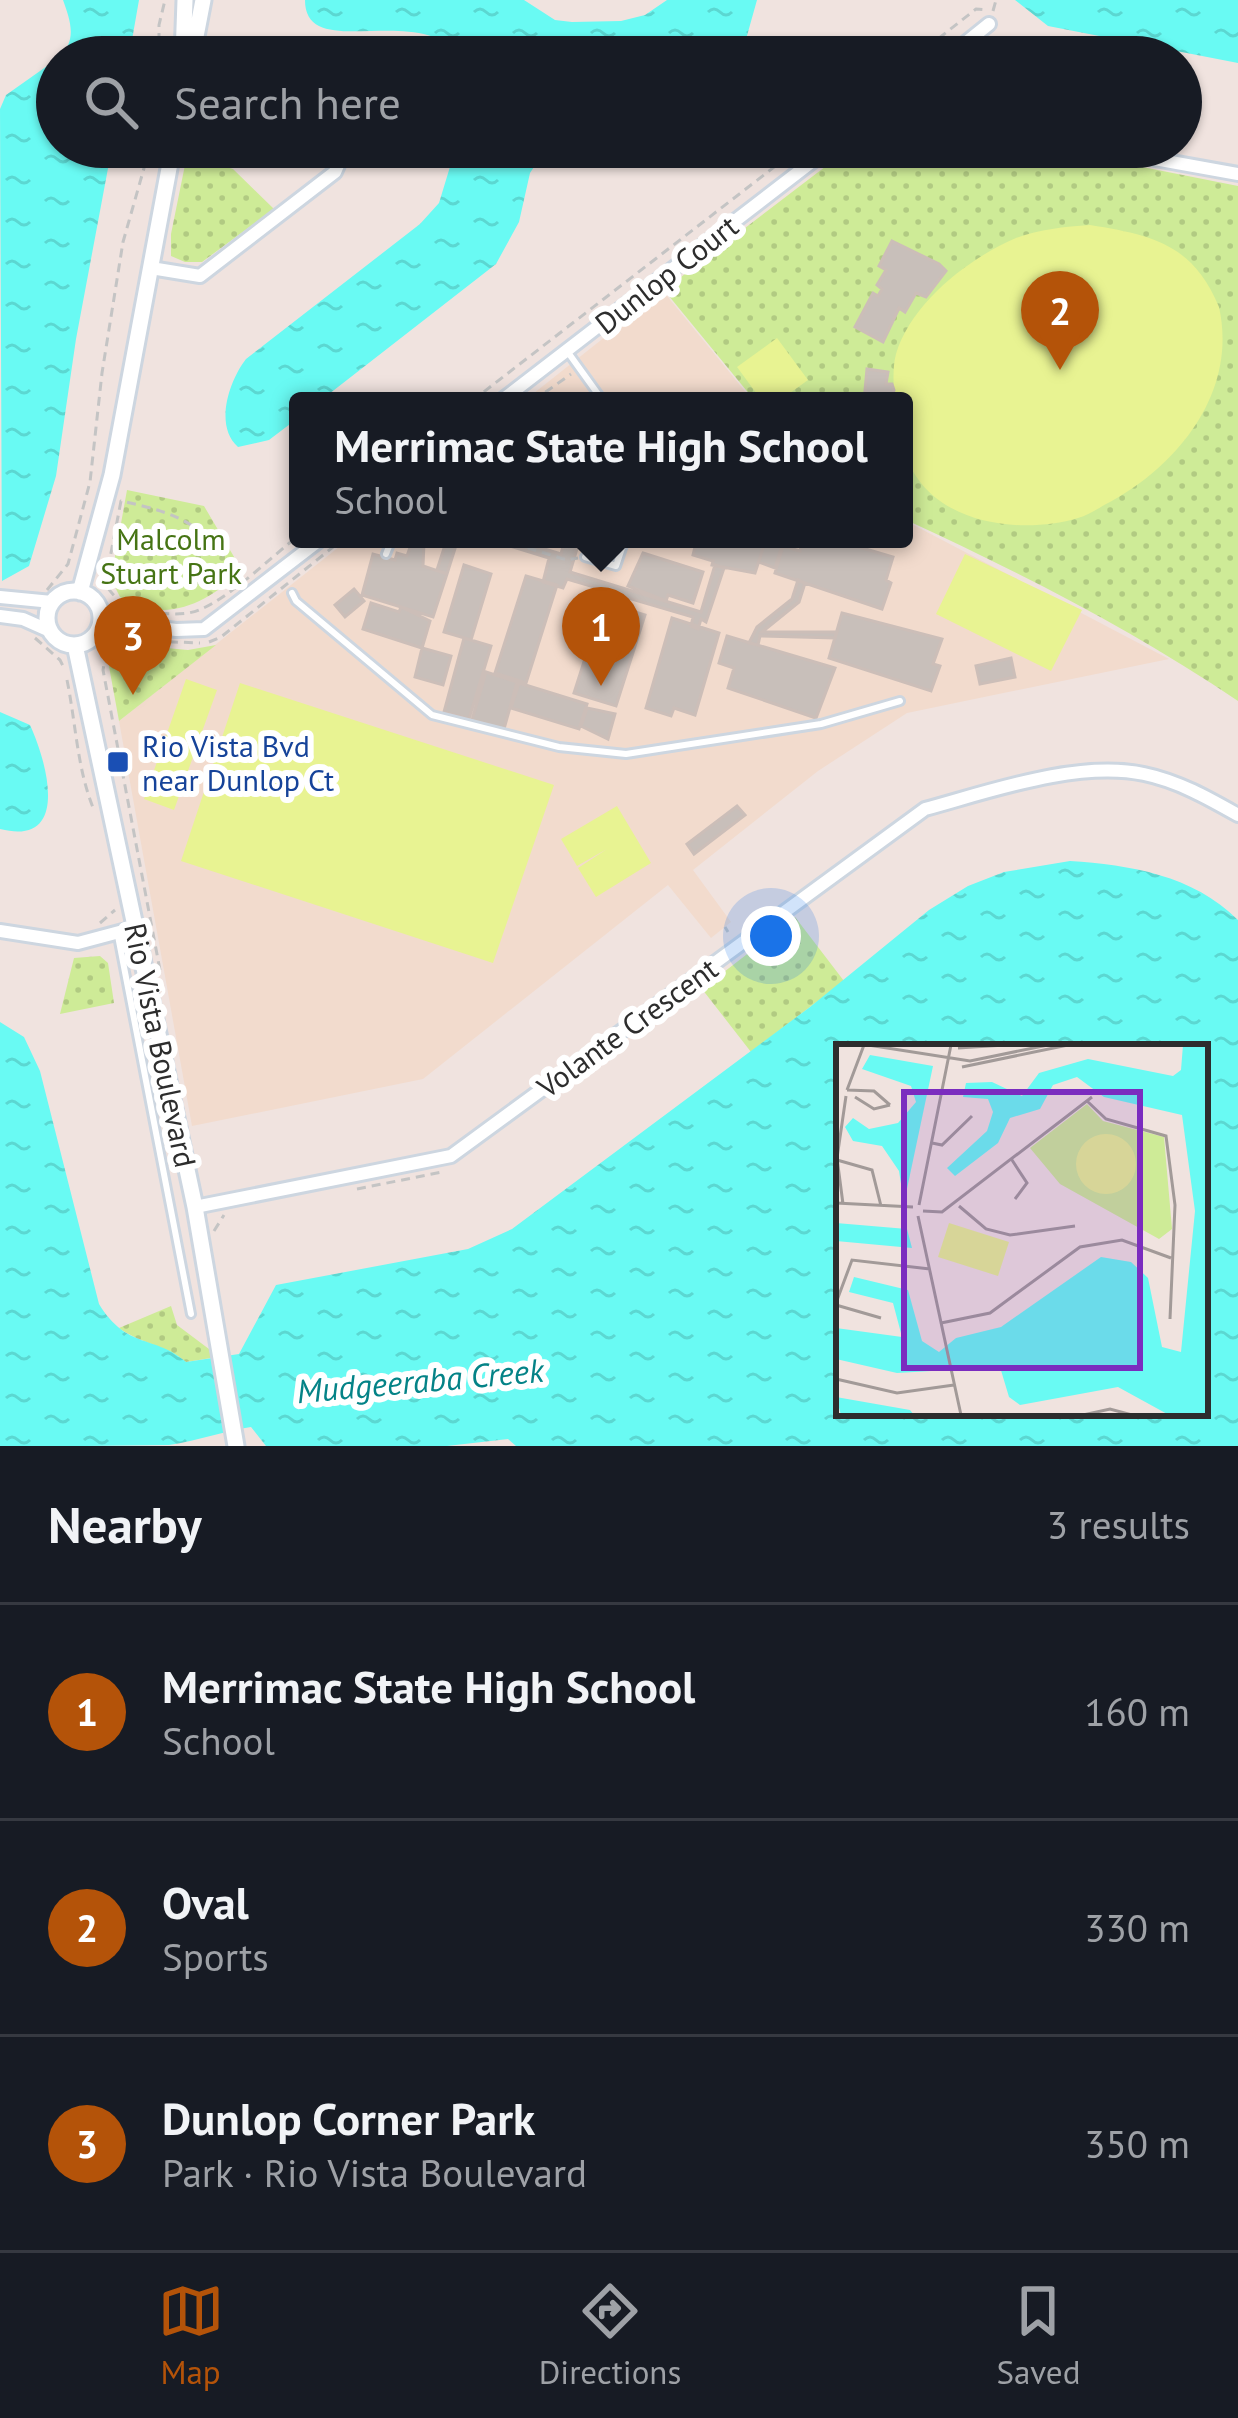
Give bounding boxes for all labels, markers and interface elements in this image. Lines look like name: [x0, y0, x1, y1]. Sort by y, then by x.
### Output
search box: [36, 36, 1202, 168]
icon: search: [78, 69, 144, 135]
text: Search here: [174, 73, 401, 131]
street label: Dunlop Court: [587, 206, 745, 342]
pin: 2: [1021, 271, 1099, 370]
popup: [289, 392, 913, 548]
text: Merrimac State High School: [334, 416, 868, 474]
text: School: [334, 474, 447, 525]
park label: Malcolm Stuart Park: [100, 519, 242, 592]
pin: 1: [562, 587, 640, 686]
pin: 3: [94, 596, 172, 695]
place label: Rio Vista Bvd near Dunlop Ct: [142, 726, 334, 799]
marker: Rio Vista Bvd near Dunlop Ct: [105, 749, 131, 775]
your location: [741, 906, 801, 966]
street label: Rio Vista Boulevard: [116, 919, 206, 1171]
street label: Volante Crescent: [528, 948, 725, 1106]
inset map: [836, 1044, 1208, 1416]
water label: Mudgeeraba Creek: [295, 1348, 546, 1412]
text: Nearby: [48, 1491, 202, 1557]
text: 3 results: [1047, 1499, 1190, 1550]
text: Merrimac State High School: [162, 1657, 695, 1715]
text: 1: [76, 1686, 98, 1737]
text: 160 m: [1084, 1686, 1190, 1737]
text: School: [162, 1715, 275, 1766]
text: Oval: [162, 1873, 249, 1931]
text: 2: [76, 1902, 98, 1953]
text: 330 m: [1084, 1902, 1190, 1953]
text: Sports: [162, 1931, 269, 1982]
text: Dunlop Corner Park: [162, 2089, 535, 2147]
text: 3: [76, 2118, 98, 2169]
text: 350 m: [1084, 2118, 1190, 2169]
text: Park · Rio Vista Boulevard: [162, 2147, 587, 2198]
tab: Map: [158, 2278, 224, 2393]
tab: Directions: [539, 2278, 681, 2393]
tab: Saved: [996, 2278, 1080, 2393]

